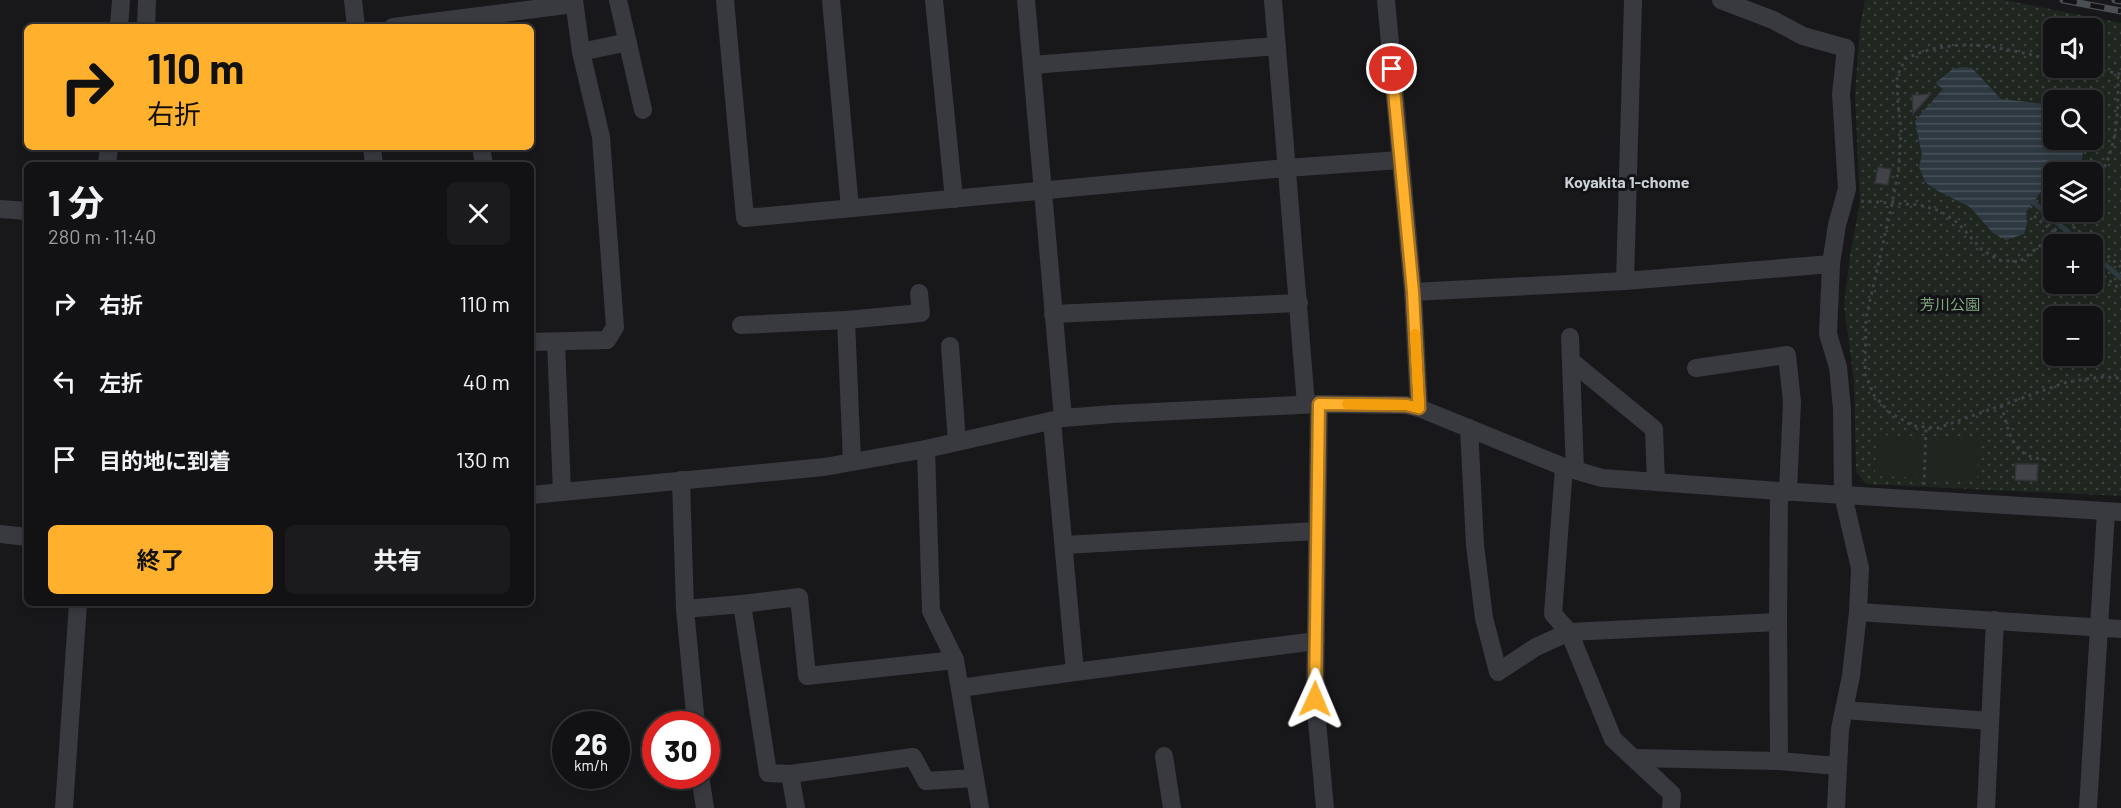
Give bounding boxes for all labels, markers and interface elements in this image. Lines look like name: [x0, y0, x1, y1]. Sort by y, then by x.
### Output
map controls: [2043, 18, 2103, 366]
button: sound: [2043, 18, 2103, 78]
text: 110 m: [147, 42, 244, 92]
pin: [1366, 43, 1417, 94]
icon: right: [48, 48, 126, 126]
icon: arrive: [1375, 52, 1408, 85]
button: search: [2043, 90, 2103, 150]
text: 右折: [147, 97, 201, 129]
button: layers: [2043, 162, 2103, 222]
district label: Koyakita 1-chome: [1565, 172, 1690, 191]
text: 1 分: [48, 180, 104, 223]
button: close: [447, 182, 510, 245]
text: 280 m · 11:40: [48, 224, 156, 248]
button: +: [2043, 234, 2103, 294]
icon: right: [48, 287, 81, 320]
text: 110 m: [460, 290, 510, 316]
text: 右折: [99, 291, 143, 317]
park label: 芳川公園: [1920, 295, 1980, 313]
button: −: [2043, 306, 2103, 366]
icon: left: [48, 365, 81, 398]
text: 40 m: [463, 368, 510, 394]
text: 左折: [99, 369, 143, 395]
icon: arrive: [48, 443, 81, 476]
text: 130 m: [456, 446, 510, 472]
text: 目的地に到着: [99, 447, 231, 473]
button: 終了: [48, 525, 273, 594]
button: 共有: [285, 525, 510, 594]
position arrow: [1283, 667, 1347, 731]
speed limit sign: 30: [642, 711, 720, 789]
text: 26: [575, 725, 607, 761]
text: km/h: [574, 756, 608, 774]

